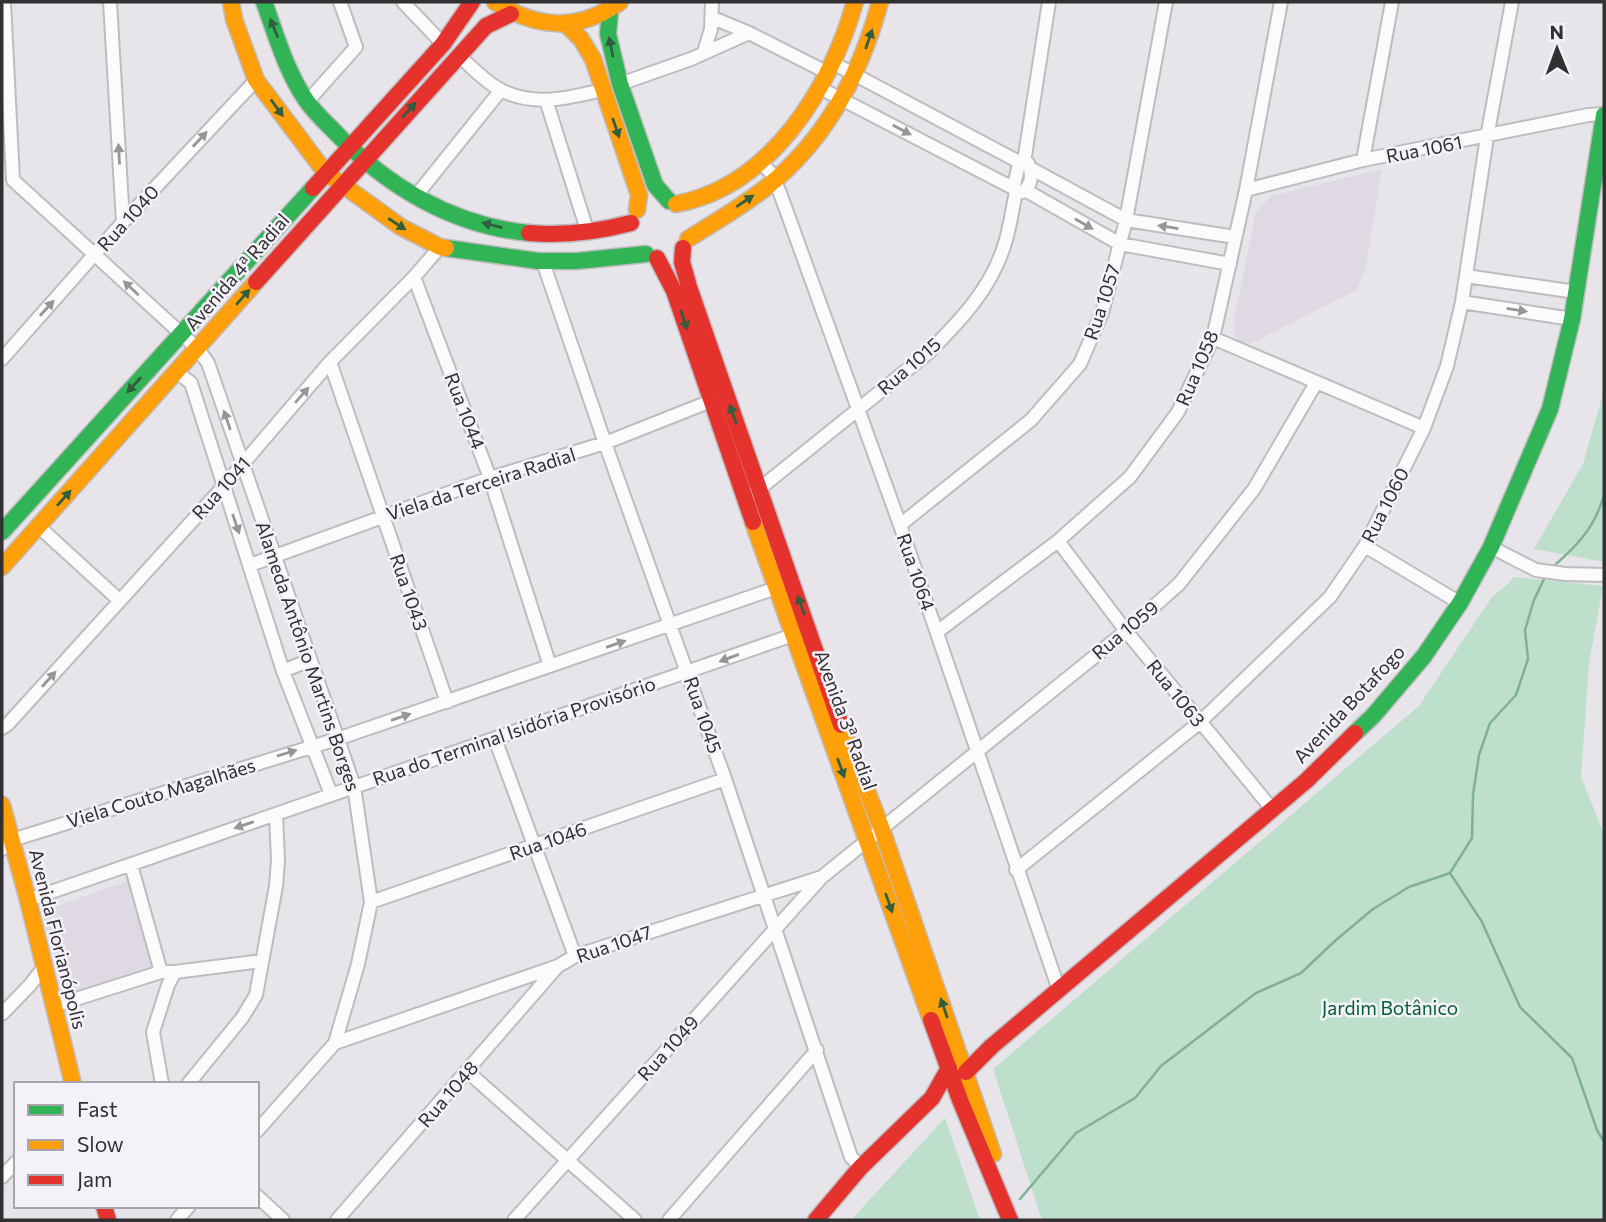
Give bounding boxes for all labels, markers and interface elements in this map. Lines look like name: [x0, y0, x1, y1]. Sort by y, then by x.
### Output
north arrow: [1522, 14, 1592, 84]
one-way arrow: [269, 18, 280, 39]
text: N: [1549, 20, 1564, 43]
one-way arrow: [864, 28, 875, 49]
one-way arrow: [605, 36, 616, 58]
one-way arrow: [269, 99, 283, 117]
one-way arrow: [401, 101, 417, 119]
one-way arrow: [611, 118, 622, 139]
one-way arrow: [892, 124, 912, 135]
street label: Rua 1061: [1384, 130, 1464, 167]
one-way arrow: [191, 131, 207, 148]
one-way arrow: [114, 142, 125, 164]
street label: Rua 1040: [92, 180, 163, 256]
one-way arrow: [735, 195, 754, 208]
street label: Avenida 4ª Radial: [179, 208, 294, 335]
one-way arrow: [387, 217, 407, 230]
one-way arrow: [1075, 218, 1094, 230]
one-way arrow: [480, 219, 502, 230]
one-way arrow: [1157, 221, 1179, 232]
street label: Rua 1057: [1078, 261, 1125, 343]
one-way arrow: [122, 280, 139, 297]
one-way arrow: [235, 289, 250, 306]
one-way arrow: [39, 300, 55, 317]
one-way arrow: [1506, 305, 1528, 316]
one-way arrow: [679, 310, 690, 331]
street label: Rua 1058: [1170, 327, 1223, 409]
street label: Rua 1015: [872, 332, 945, 399]
street label: Rua 1044: [440, 369, 491, 452]
one-way arrow: [126, 376, 142, 394]
one-way arrow: [294, 386, 309, 403]
one-way arrow: [727, 404, 738, 425]
one-way arrow: [221, 410, 232, 431]
street label: Viela da Terceira Radial: [383, 442, 578, 525]
street label: Rua 1041: [187, 452, 255, 524]
street label: Rua 1060: [1356, 463, 1413, 546]
one-way arrow: [56, 489, 71, 506]
one-way arrow: [231, 514, 242, 535]
street label: Alameda Antônio Martins Borges: [251, 518, 366, 794]
street label: Rua 1064: [893, 530, 940, 614]
street label: Rua 1043: [386, 550, 433, 633]
one-way arrow: [795, 594, 806, 615]
street label: Rua 1059: [1087, 595, 1163, 664]
one-way arrow: [605, 638, 626, 649]
street label: Avenida Botafogo: [1288, 640, 1409, 768]
street label: Avenida 3ª Radial: [810, 647, 882, 793]
one-way arrow: [718, 653, 739, 664]
street label: Rua 1063: [1142, 654, 1210, 731]
one-way arrow: [41, 670, 57, 688]
street label: Rua do Terminal Isidória Provisório: [369, 671, 658, 790]
street label: Rua 1045: [680, 673, 727, 756]
one-way arrow: [390, 712, 411, 722]
one-way arrow: [277, 748, 298, 758]
street label: Viela Couto Magalhães: [64, 753, 258, 832]
one-way arrow: [836, 758, 847, 779]
street label: Rua 1046: [506, 817, 590, 864]
one-way arrow: [233, 820, 254, 831]
street label: Avenida Florianópolis: [25, 846, 92, 1031]
one-way arrow: [884, 892, 895, 913]
street label: Rua 1047: [573, 920, 655, 967]
park label: Jardim Botânico: [1322, 996, 1458, 1019]
one-way arrow: [938, 997, 949, 1018]
street label: Rua 1049: [632, 1010, 703, 1085]
street label: Rua 1048: [413, 1056, 483, 1132]
legend: [14, 1082, 259, 1208]
text: Fast: [77, 1096, 118, 1121]
text: Slow: [77, 1131, 124, 1156]
text: Jam: [77, 1166, 112, 1191]

